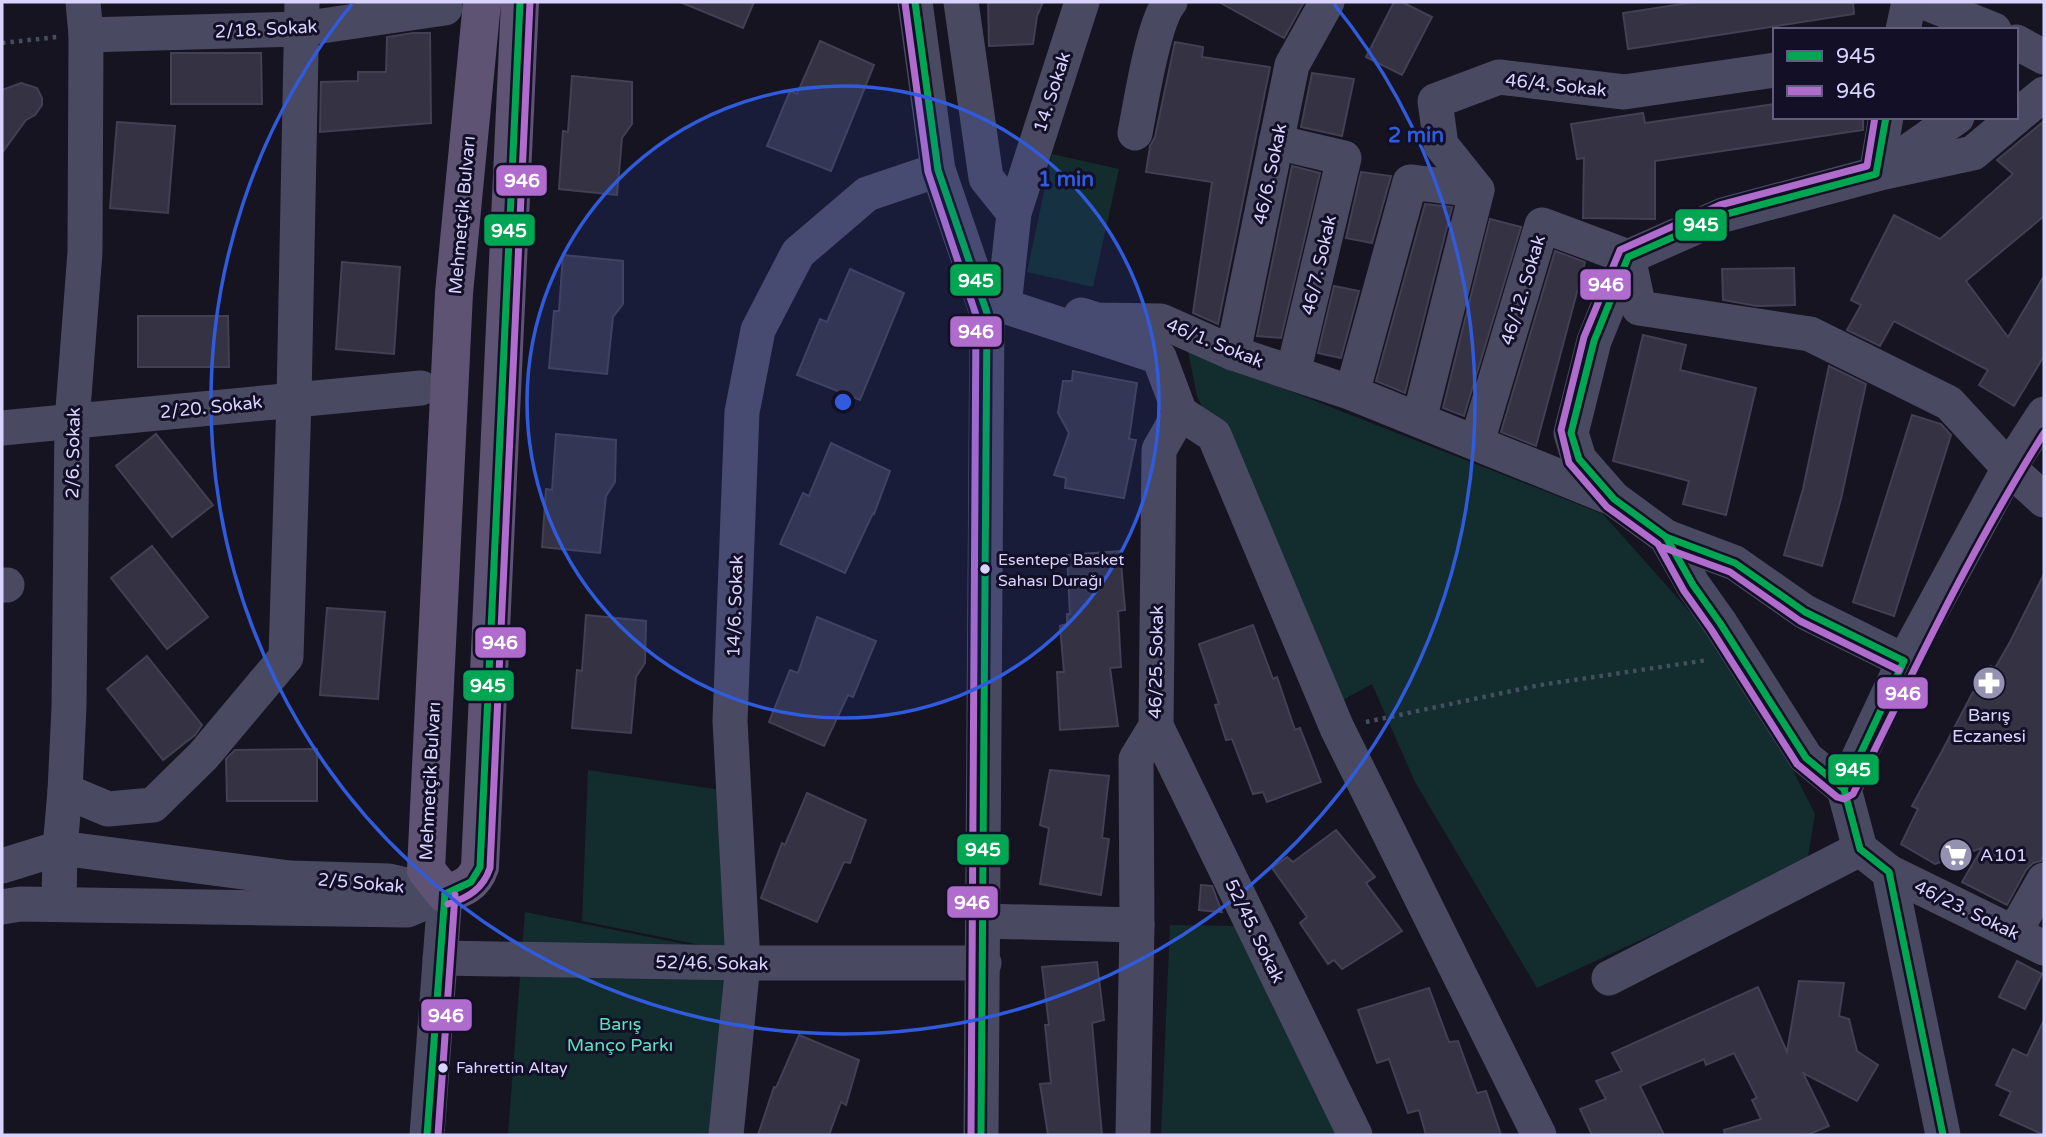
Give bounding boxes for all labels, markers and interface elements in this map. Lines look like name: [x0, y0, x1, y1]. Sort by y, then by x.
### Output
street label: 2/18. Sokak: [214, 15, 318, 43]
legend: [1773, 28, 2018, 119]
text: 945: [1836, 44, 1876, 69]
street label: 14. Sokak: [1029, 49, 1075, 135]
street label: 46/4. Sokak: [1504, 69, 1608, 101]
text: 946: [1836, 79, 1876, 104]
street label: 46/6. Sokak: [1249, 121, 1291, 227]
text: 2 min: [1388, 123, 1444, 148]
street label: Mehmetçik Bulvarı: [444, 135, 480, 295]
line badge: 946: [495, 164, 548, 197]
text: 1 min: [1038, 167, 1094, 192]
text: 946: [504, 170, 540, 192]
line badge: 945: [1674, 208, 1728, 242]
line badge: 945: [483, 213, 536, 247]
street label: 46/7. Sokak: [1297, 213, 1341, 317]
text: 945: [1683, 214, 1719, 236]
text: 945: [491, 220, 527, 242]
street label: 46/12. Sokak: [1496, 232, 1550, 348]
line badge: 945: [949, 263, 1002, 297]
line badge: 946: [1579, 268, 1632, 301]
text: 945: [958, 270, 994, 292]
text: 946: [1588, 274, 1624, 296]
street label: 46/1. Sokak: [1163, 314, 1267, 373]
line badge: 946: [949, 315, 1003, 348]
text: 946: [958, 321, 994, 343]
centre of rings: [831, 390, 855, 414]
street label: 2/20. Sokak: [159, 391, 263, 423]
street label: 2/6. Sokak: [61, 407, 85, 499]
place label: Esentepe Basket Sahası Durağı: [998, 550, 1124, 591]
street label: 14/6. Sokak: [722, 554, 748, 658]
marker: Esentepe Basket Sahası Durağı: [978, 562, 992, 576]
street label: 46/25. Sokak: [1144, 605, 1168, 719]
line badge: 946: [474, 626, 527, 659]
text: 946: [482, 632, 518, 654]
pharmacy icon: Barış Eczanesi: [1970, 664, 2008, 702]
line badge: 945: [462, 669, 515, 702]
text: 945: [470, 675, 506, 697]
line badge: 946: [1876, 676, 1929, 710]
text: 946: [1885, 683, 1921, 705]
street label: Mehmetçik Bulvarı: [415, 701, 445, 861]
place label: Barış Eczanesi: [1952, 704, 2026, 747]
line badge: 945: [1827, 753, 1880, 786]
text: 945: [1835, 759, 1871, 781]
line badge: 945: [956, 833, 1010, 866]
supermarket icon: A101: [1937, 836, 1975, 874]
text: 945: [965, 839, 1001, 861]
place label: A101: [1980, 844, 2027, 866]
street label: 2/5 Sokak: [317, 868, 405, 898]
street label: 52/45. Sokak: [1220, 875, 1290, 987]
street label: 46/23. Sokak: [1911, 875, 2023, 945]
line badge: 946: [946, 885, 999, 919]
text: 946: [954, 892, 990, 914]
street label: 52/46. Sokak: [655, 951, 769, 975]
line badge: 946: [420, 998, 473, 1032]
text: 946: [428, 1005, 464, 1027]
park label: Barış Manço Parkı: [567, 1013, 673, 1056]
place label: Fahrettin Altay: [456, 1058, 568, 1078]
marker: Fahrettin Altay: [436, 1061, 450, 1075]

